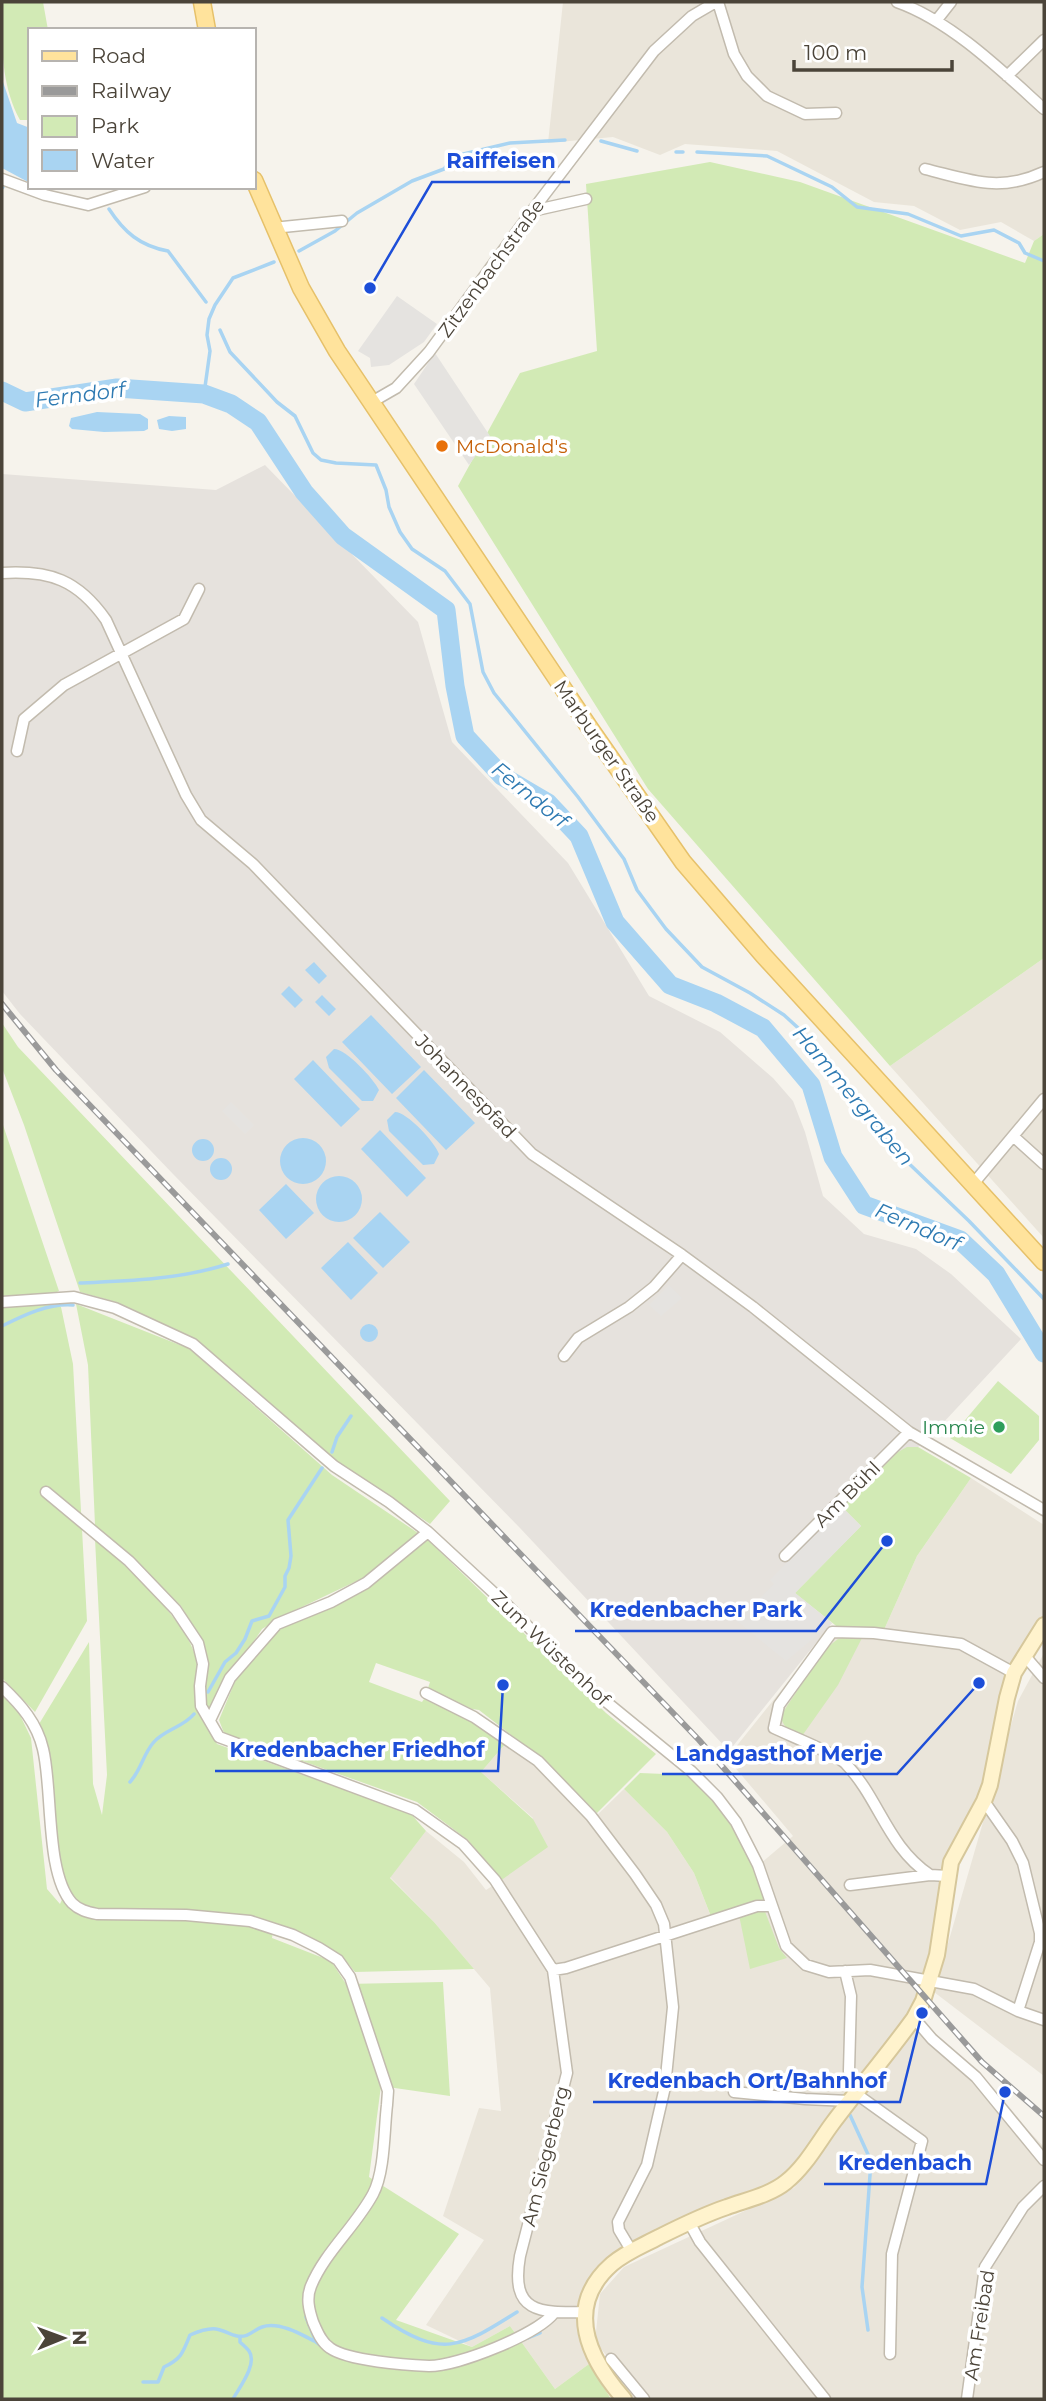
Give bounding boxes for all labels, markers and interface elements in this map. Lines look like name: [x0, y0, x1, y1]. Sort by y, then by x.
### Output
legend: [28, 28, 256, 189]
scale bar: [794, 28, 951, 72]
text: 100 m: [804, 40, 867, 65]
text: Road: [91, 43, 146, 68]
text: Railway: [91, 78, 172, 103]
text: Park: [91, 113, 139, 138]
callout: Raiffeisen: [432, 140, 570, 182]
text: Water: [91, 148, 155, 173]
text: Raiffeisen: [446, 148, 556, 173]
street label: Zitzenbachstraße: [433, 195, 549, 342]
water label: Ferndorf: [33, 376, 129, 412]
place label: McDonald's: [456, 435, 568, 458]
marker: McDonald's: [434, 438, 450, 454]
street label: Marburger Straße: [549, 676, 664, 827]
water label: Ferndorf: [487, 756, 576, 835]
water label: Hammergraben: [788, 1021, 919, 1171]
street label: Johannespfad: [410, 1029, 521, 1143]
water label: Ferndorf: [871, 1197, 968, 1257]
place label: Immie: [922, 1416, 985, 1439]
marker: Immie: [991, 1419, 1007, 1435]
street label: Am Bühl: [810, 1457, 885, 1532]
street label: Zum Wüstenhof: [487, 1586, 616, 1712]
callout: Kredenbacher Park: [575, 1589, 816, 1631]
text: Kredenbacher Park: [589, 1597, 803, 1622]
callout: Kredenbacher Friedhof: [215, 1729, 498, 1771]
callout: Landgasthof Merje: [662, 1732, 897, 1774]
text: Kredenbacher Friedhof: [229, 1737, 485, 1762]
text: Landgasthof Merje: [675, 1741, 883, 1766]
callout: Kredenbach Ort/Bahnhof: [593, 2060, 900, 2102]
text: Kredenbach Ort/Bahnhof: [608, 2068, 887, 2093]
street label: Am Siegerberg: [517, 2084, 574, 2229]
callout: Kredenbach: [824, 2142, 986, 2184]
text: Kredenbach: [838, 2150, 972, 2175]
street label: Am Freibad: [959, 2268, 1000, 2382]
north arrow: [28, 2303, 98, 2373]
text: N: [68, 2330, 91, 2346]

